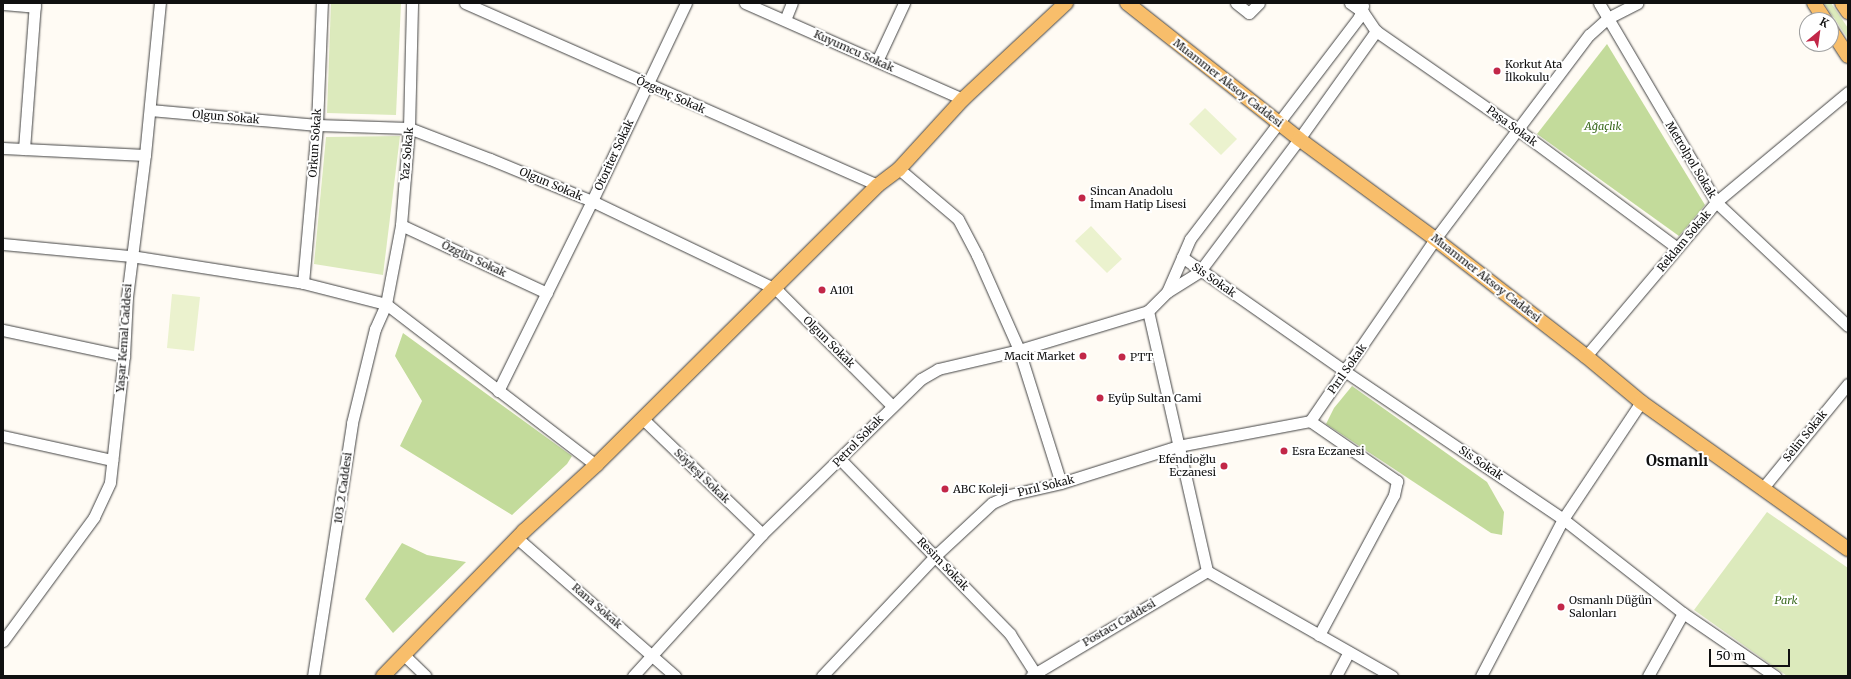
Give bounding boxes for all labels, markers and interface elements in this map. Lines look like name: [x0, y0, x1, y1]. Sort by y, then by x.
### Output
north arrow: [1799, 12, 1839, 52]
text: K: [1817, 14, 1831, 30]
street label: Kuyumcu Sokak: [812, 27, 896, 75]
street label: Muammer Aksoy Caddesi: [1171, 36, 1285, 130]
place label: Korkut Ata İlkokulu: [1505, 58, 1562, 84]
marker: Korkut Ata İlkokulu: [1492, 66, 1502, 76]
street label: Özgenç Sokak: [634, 74, 708, 116]
street label: Paşa Sokak: [1484, 103, 1540, 149]
street label: Olgun Sokak: [192, 107, 260, 127]
street label: Orkun Sokak: [306, 108, 324, 178]
street label: Otoriter Sokak: [592, 117, 636, 193]
park label: Ağaçlık: [1585, 119, 1621, 133]
street label: Metrolpol Sokak: [1663, 119, 1719, 201]
street label: Yaz Sokak: [398, 127, 416, 181]
street label: Olgun Sokak: [517, 165, 585, 203]
place label: Sincan Anadolu İmam Hatip Lisesi: [1090, 185, 1186, 211]
marker: Sincan Anadolu İmam Hatip Lisesi: [1077, 193, 1087, 203]
street label: Reklam Sokak: [1655, 208, 1713, 274]
street label: Muammer Aksoy Caddesi: [1429, 231, 1543, 325]
street label: Özgün Sokak: [439, 238, 509, 280]
street label: Sis Sokak: [1189, 260, 1239, 300]
street label: Yaşar Kemal Caddesi: [114, 283, 134, 393]
place label: A101: [830, 283, 854, 297]
marker: A101: [817, 285, 827, 295]
street label: Olgun Sokak: [801, 314, 857, 370]
street label: Pırıl Sokak: [1325, 341, 1369, 397]
place label: Macit Market: [1004, 349, 1075, 363]
place label: PTT: [1130, 350, 1153, 364]
marker: Macit Market: [1078, 351, 1088, 361]
marker: PTT: [1117, 352, 1127, 362]
place label: Eyüp Sultan Cami: [1108, 391, 1202, 405]
marker: Eyüp Sultan Cami: [1095, 393, 1105, 403]
street label: Selin Sokak: [1780, 408, 1830, 464]
street label: Petrol Sokak: [830, 412, 886, 470]
street label: Sis Sokak: [1456, 443, 1506, 483]
place label: Esra Eczanesi: [1292, 444, 1364, 458]
street label: Söyleşi Sokak: [671, 446, 733, 506]
marker: Esra Eczanesi: [1279, 446, 1289, 456]
street label: 103_2 Caddesi: [331, 451, 355, 525]
district label: Osmanlı: [1646, 452, 1708, 470]
place label: Efendioğlu Eczanesi: [1158, 453, 1216, 479]
marker: Efendioğlu Eczanesi: [1219, 461, 1229, 471]
street label: Pırıl Sokak: [1016, 473, 1076, 499]
place label: ABC Koleji: [953, 482, 1008, 496]
marker: ABC Koleji: [940, 484, 950, 494]
street label: Resim Sokak: [914, 535, 972, 593]
street label: Rana Sokak: [569, 581, 625, 631]
park label: Park: [1774, 593, 1798, 607]
place label: Osmanlı Düğün Salonları: [1569, 594, 1652, 620]
street label: Postacı Caddesi: [1080, 597, 1158, 649]
marker: Osmanlı Düğün Salonları: [1556, 602, 1566, 612]
scale bar: [1711, 641, 1792, 667]
text: 50 m: [1716, 648, 1745, 663]

